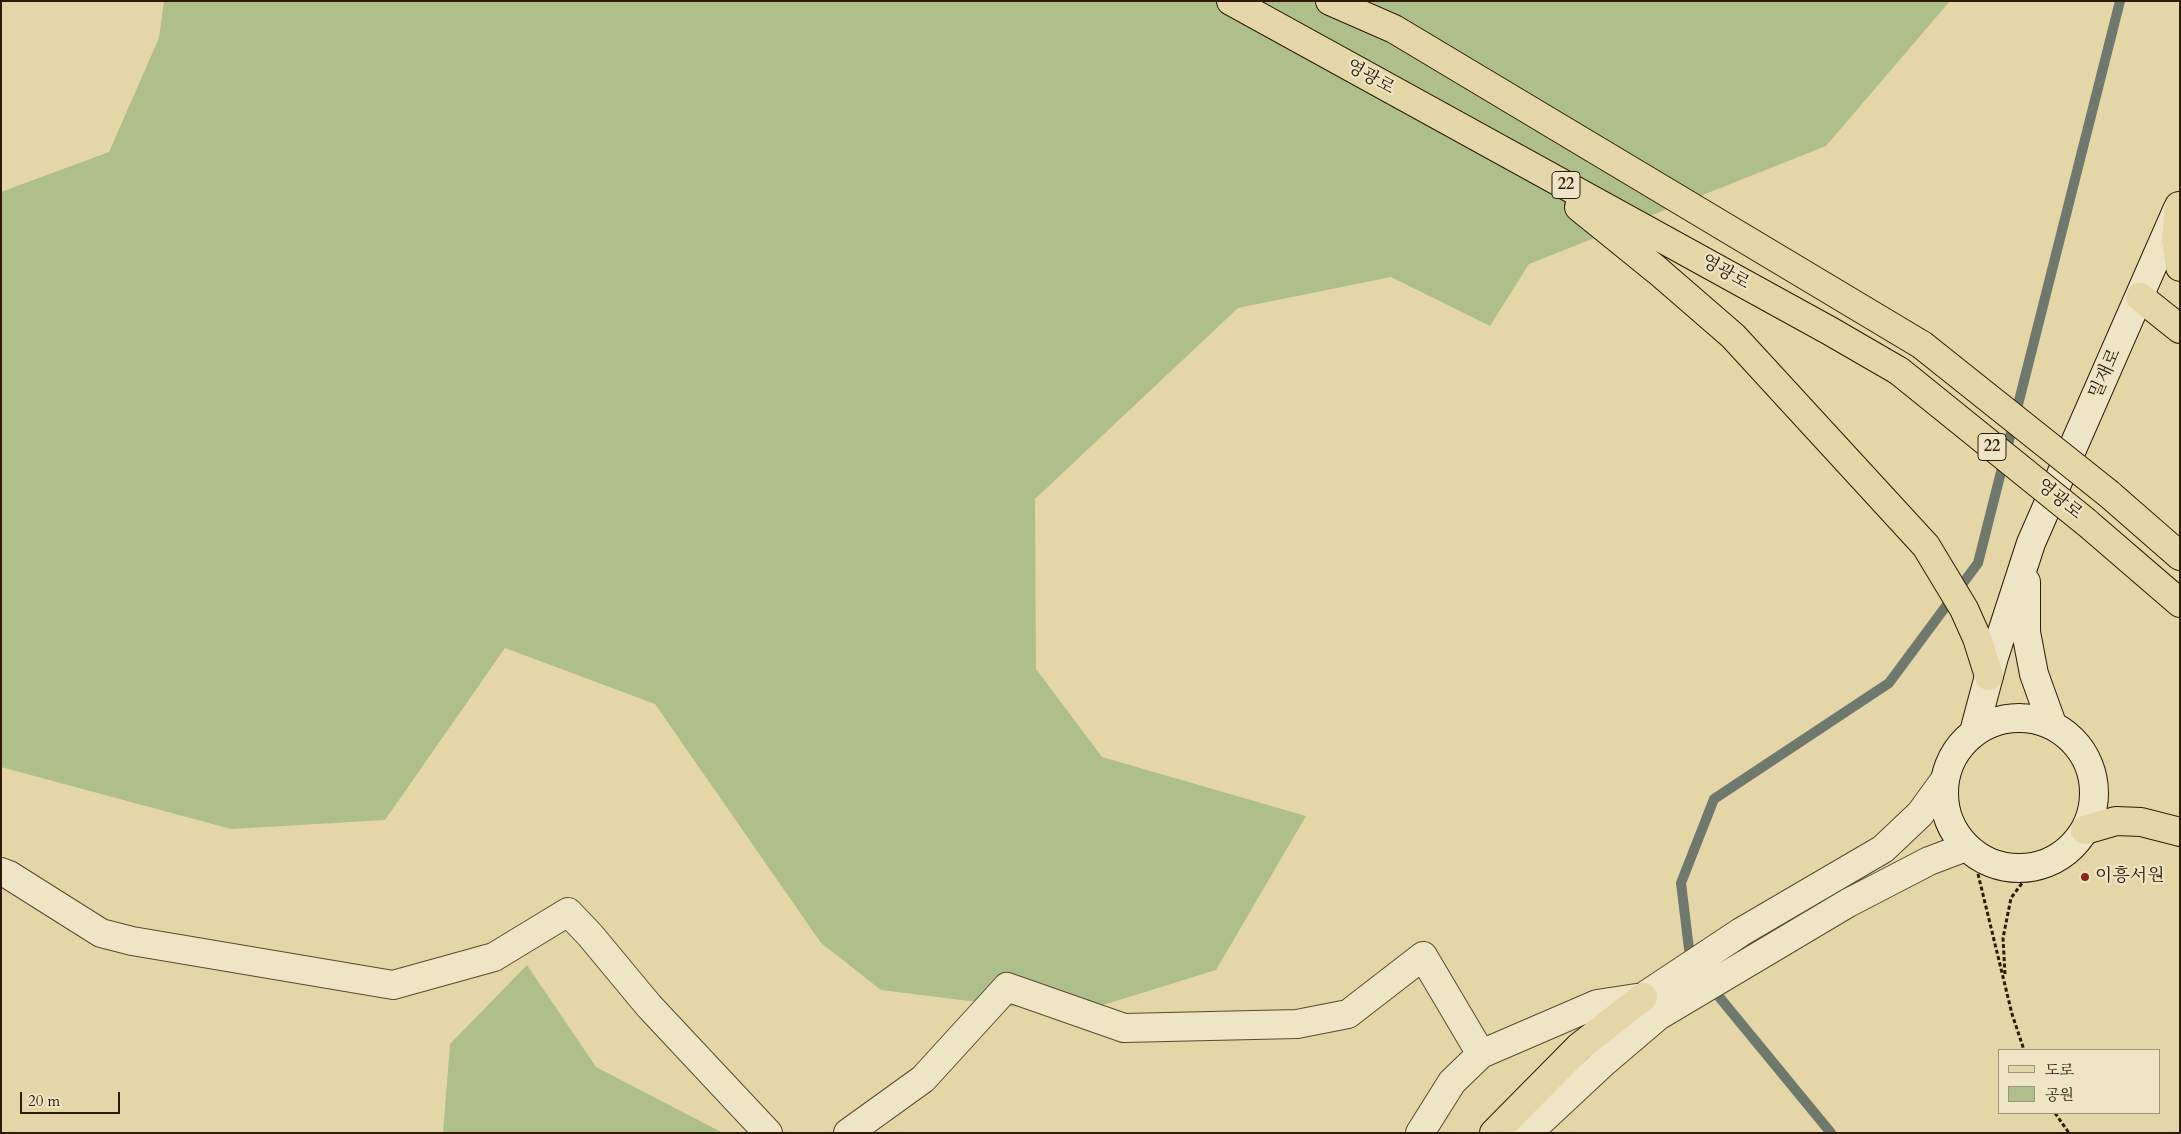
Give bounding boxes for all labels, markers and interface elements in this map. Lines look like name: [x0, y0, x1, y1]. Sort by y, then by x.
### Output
street label: 영광로: [1342, 56, 1398, 100]
road number: 22: [1552, 172, 1580, 198]
street label: 영광로: [1697, 251, 1753, 295]
street label: 밀재로: [2086, 346, 2126, 402]
road number: 22: [1978, 434, 2006, 461]
street label: 영광로: [2032, 475, 2086, 525]
place label: 이흥서원: [2095, 866, 2165, 888]
marker: 이흥서원: [2079, 871, 2091, 883]
legend: [1998, 1049, 2161, 1114]
text: 도로: [2045, 1060, 2074, 1080]
scale bar: [22, 1082, 122, 1114]
text: 공원: [2045, 1085, 2074, 1105]
text: 20 m: [28, 1091, 60, 1111]

